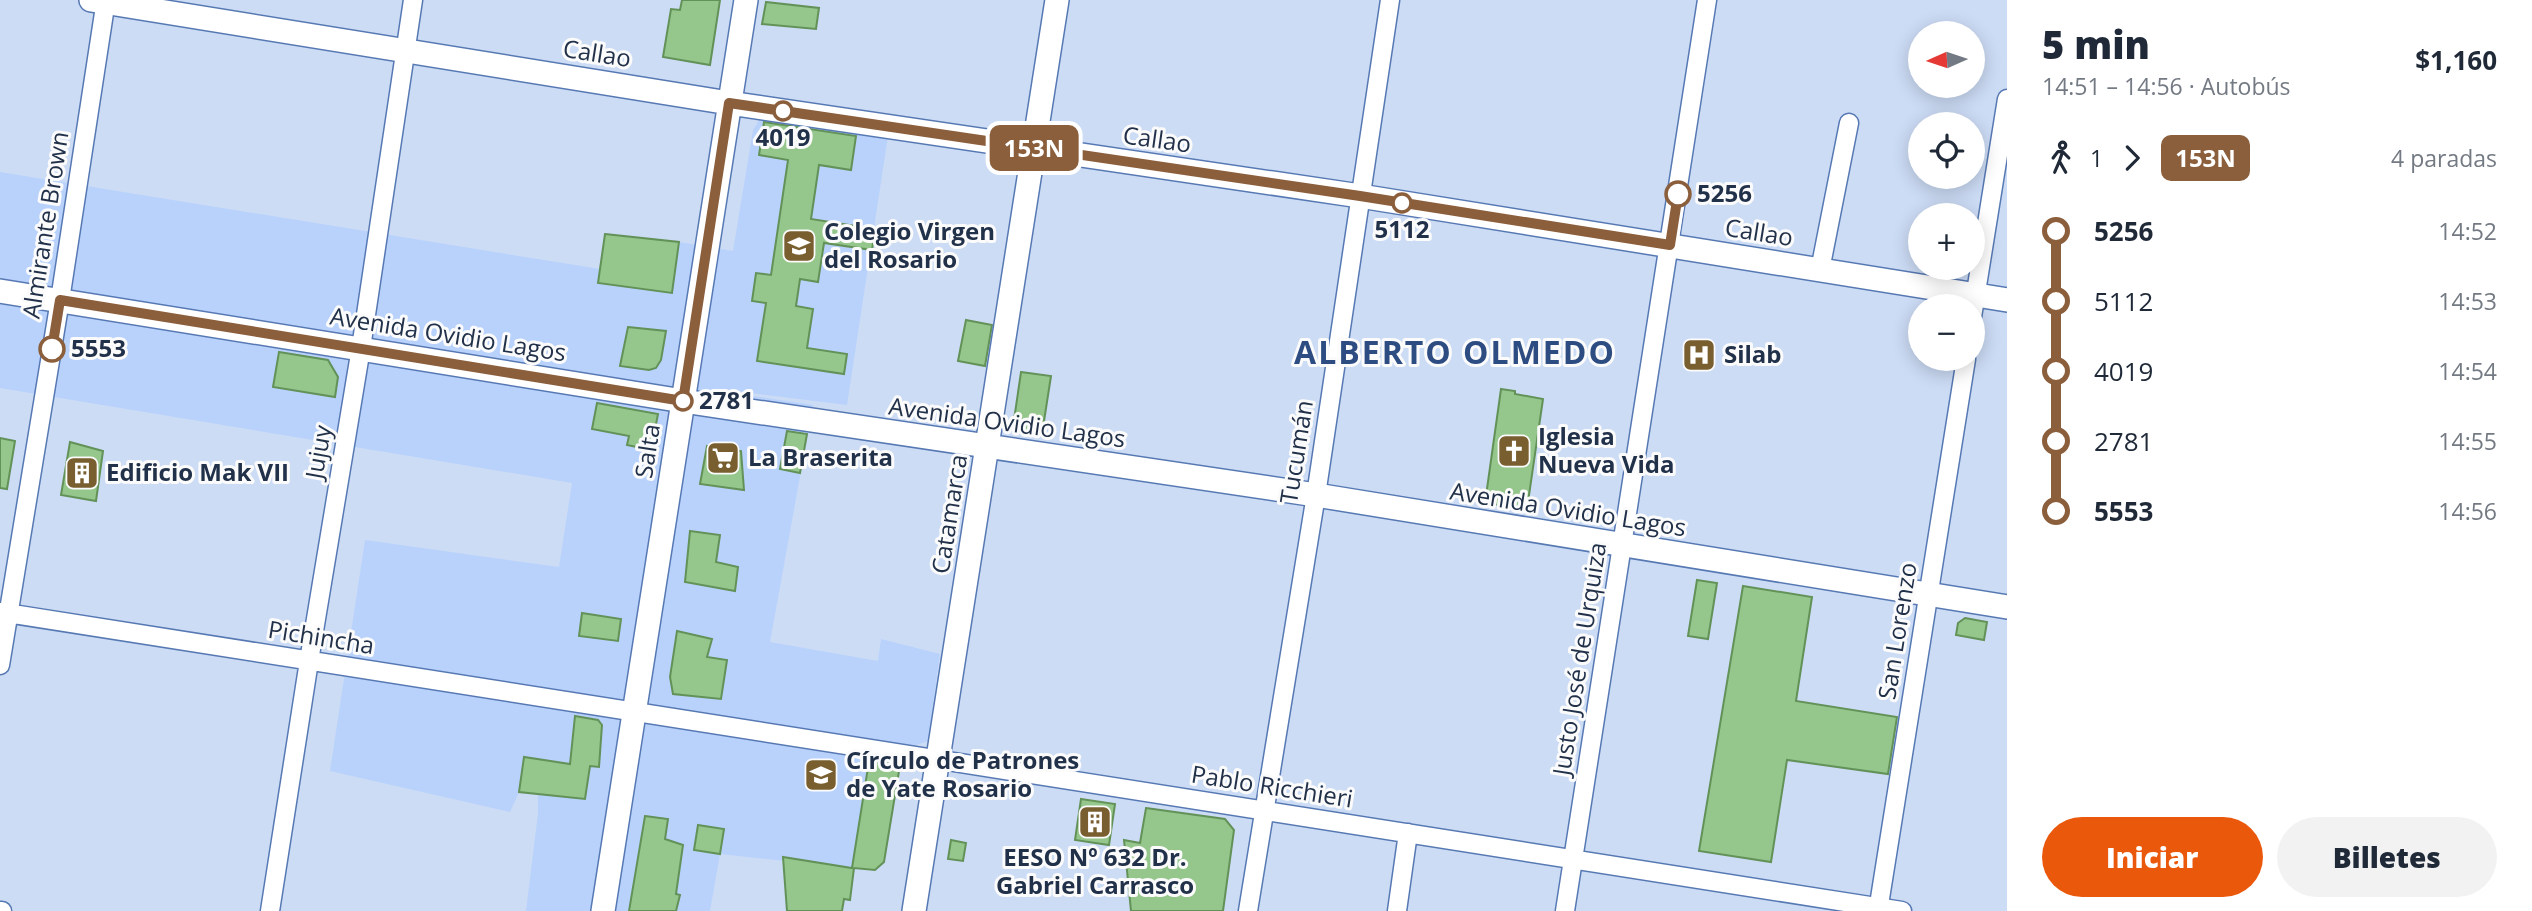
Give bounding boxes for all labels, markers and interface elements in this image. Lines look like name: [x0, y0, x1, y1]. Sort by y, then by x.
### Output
text: 5 min: [2042, 18, 2150, 70]
north arrow: [1908, 21, 1984, 98]
map controls: [1908, 21, 1985, 371]
street label: Callao: [561, 31, 634, 74]
text: $1,160: [2415, 42, 2497, 78]
text: 14:51 – 14:56 · Autobús: [2042, 70, 2291, 102]
marker: 4019: [773, 101, 793, 121]
button: locate: [1908, 112, 1985, 189]
street label: Callao: [1121, 117, 1193, 160]
place label: 4019: [756, 120, 810, 153]
line badge: 153N: [985, 125, 1083, 171]
street label: Almirante Brown: [13, 129, 76, 321]
text: 153N: [1004, 131, 1064, 164]
icon: walk: [2042, 139, 2080, 177]
icon: forward: [2113, 139, 2151, 177]
text: 153N: [2175, 141, 2236, 174]
text: 1: [2090, 142, 2103, 174]
text: 4 paradas: [2391, 142, 2497, 174]
place label: 5256: [1697, 176, 1752, 209]
marker: 5256: [1665, 181, 1691, 207]
marker: 5112: [1392, 193, 1412, 213]
button: +: [1908, 203, 1985, 280]
street label: Callao: [1723, 210, 1796, 253]
place label: 5112: [1375, 212, 1429, 245]
text: 5256: [2094, 213, 2153, 249]
place label: Colegio Virgen del Rosario: [824, 214, 995, 275]
text: 14:52: [2438, 215, 2497, 247]
school or university icon: Colegio Virgen del Rosario: [780, 227, 818, 265]
text: 5112: [2094, 283, 2153, 319]
text: 14:53: [2438, 285, 2497, 317]
button: −: [1908, 294, 1985, 371]
street label: Avenida Ovidio Lagos: [328, 299, 569, 368]
district label: ALBERTO OLMEDO: [1294, 330, 1616, 373]
place label: 5553: [71, 331, 126, 364]
marker: 5553: [39, 336, 65, 362]
hospital icon: Silab: [1680, 336, 1718, 374]
place label: Silab: [1724, 337, 1782, 370]
text: 4019: [2094, 353, 2153, 389]
text: 14:54: [2438, 355, 2497, 387]
place label: 2781: [699, 383, 754, 416]
street label: Avenida Ovidio Lagos: [887, 389, 1128, 454]
marker: 2781: [673, 391, 693, 411]
street label: Tucumán: [1271, 398, 1320, 506]
place label: Iglesia Nueva Vida: [1538, 419, 1674, 480]
street label: Jujuy: [296, 421, 339, 483]
street label: Salta: [626, 421, 667, 480]
text: 2781: [2094, 423, 2153, 459]
text: 14:55: [2438, 425, 2497, 457]
church icon: Iglesia Nueva Vida: [1495, 432, 1533, 470]
supermarket icon: La Braserita: [704, 439, 742, 477]
place label: La Braserita: [748, 440, 893, 473]
street label: Catamarca: [923, 452, 974, 576]
building icon: Edificio Mak VII: [63, 454, 101, 492]
place label: Edificio Mak VII: [106, 455, 289, 488]
street label: Avenida Ovidio Lagos: [1448, 474, 1689, 543]
text: 5553: [2094, 493, 2153, 529]
text: 14:56: [2438, 495, 2497, 527]
street label: Justo José de Urquiza: [1543, 540, 1613, 780]
street label: San Lorenzo: [1869, 560, 1924, 702]
street label: Pichincha: [266, 612, 377, 661]
place label: Círculo de Patrones de Yate Rosario: [846, 743, 1079, 804]
school or university icon: Círculo de Patrones de Yate Rosario: [802, 756, 840, 794]
street label: Pablo Ricchieri: [1189, 756, 1355, 815]
building icon: EESO Nº 632 Dr. Gabriel Carrasco: [1076, 803, 1114, 841]
button: Iniciar: [2042, 817, 2263, 897]
button: Billetes: [2277, 817, 2497, 897]
place label: EESO Nº 632 Dr. Gabriel Carrasco: [996, 840, 1194, 901]

